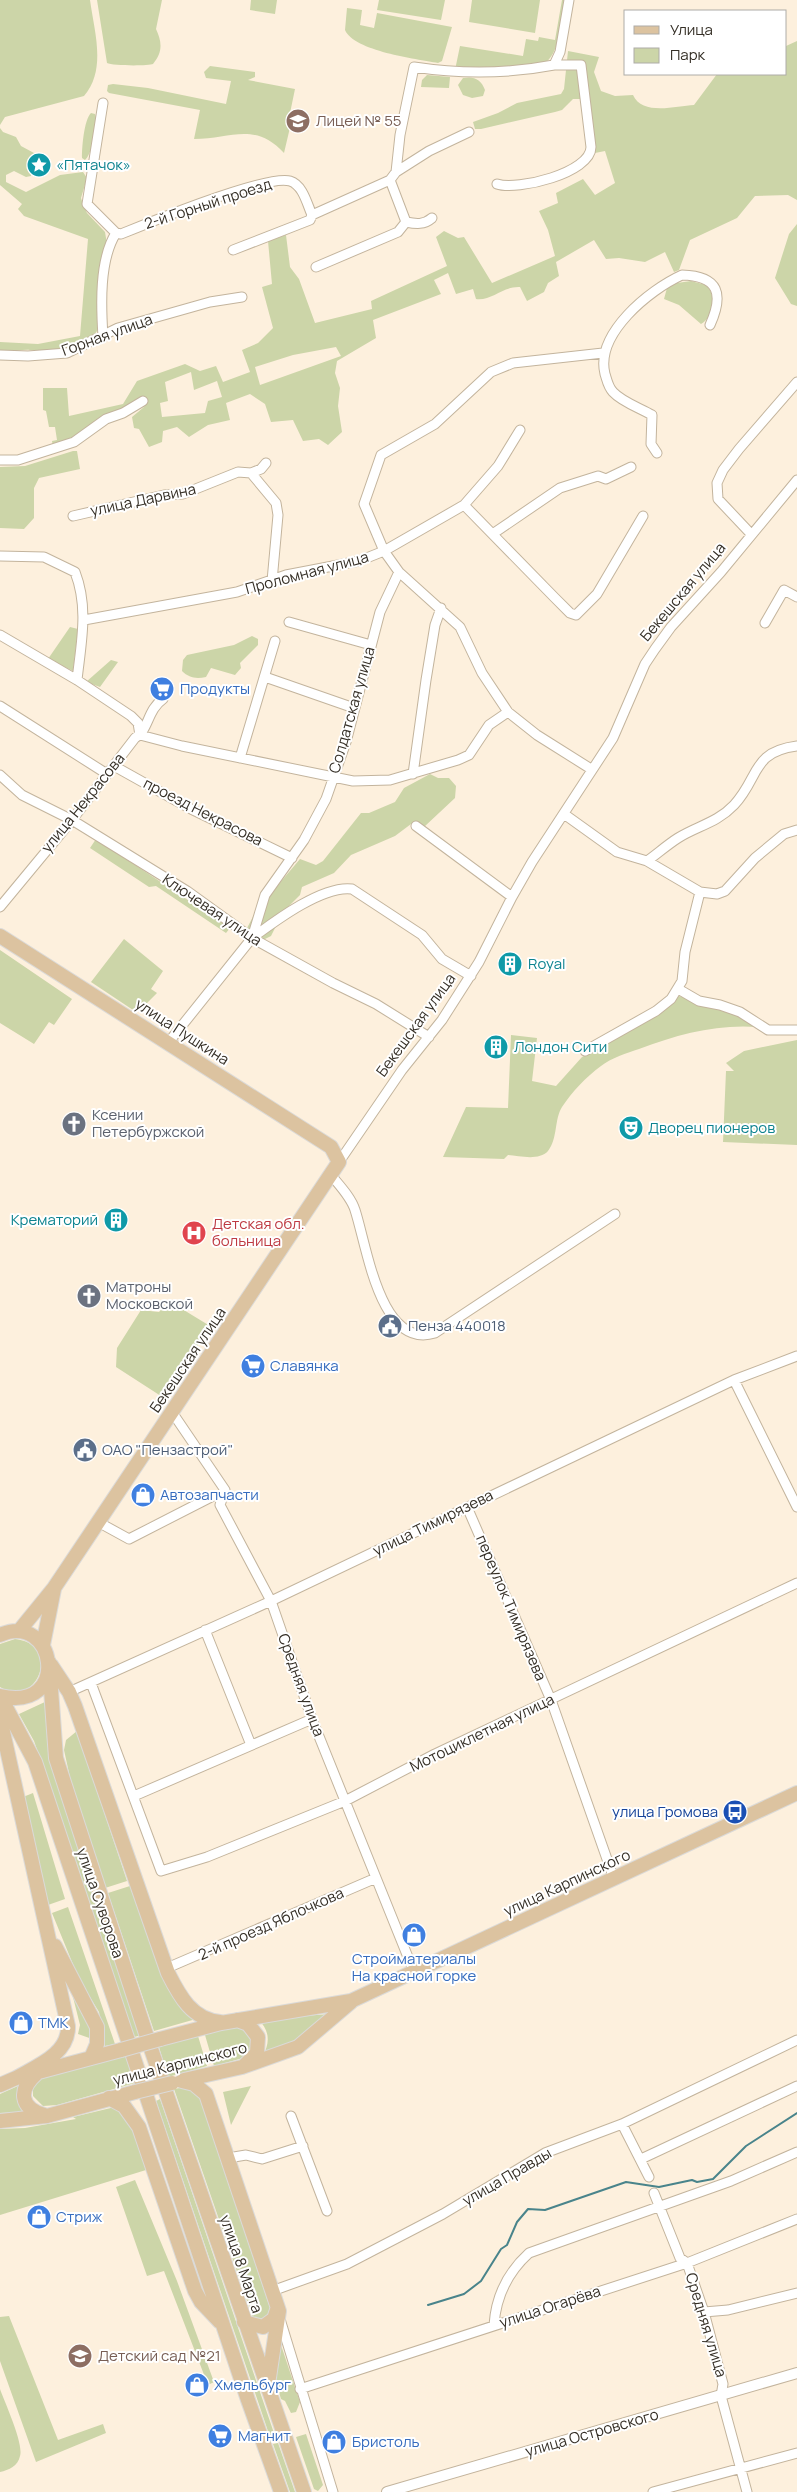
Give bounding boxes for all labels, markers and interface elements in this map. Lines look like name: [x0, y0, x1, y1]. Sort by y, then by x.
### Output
legend: [624, 10, 787, 75]
text: Улица: [670, 19, 713, 40]
text: Парк: [670, 44, 706, 65]
school or university icon: Лицей № 55: [285, 108, 311, 134]
place label: Лицей № 55: [316, 110, 402, 131]
place icon: «Пятачок»: [26, 152, 52, 178]
place label: «Пятачок»: [56, 154, 131, 175]
street label: 2-й Горный проезд: [142, 173, 274, 234]
street label: Горная улица: [58, 308, 155, 361]
street label: улица Дарвина: [88, 478, 198, 521]
street label: Бекешская улица: [635, 538, 730, 645]
street label: Проломная улица: [243, 546, 371, 599]
street label: Солдатская улица: [323, 644, 380, 776]
supermarket icon: Продукты: [149, 676, 175, 702]
place label: Продукты: [180, 678, 250, 699]
street label: улица Некрасова: [36, 749, 129, 857]
street label: проезд Некрасова: [140, 772, 267, 851]
street label: Ключевая улица: [158, 869, 266, 951]
building icon: Royal: [497, 951, 523, 977]
place label: Royal: [528, 953, 565, 974]
street label: Бекешская улица: [371, 969, 460, 1081]
street label: улица Пушкина: [131, 993, 233, 1070]
building icon: Лондон Сити: [483, 1034, 509, 1060]
place label: Лондон Сити: [514, 1036, 607, 1057]
place label: Ксении Петербуржской: [92, 1104, 204, 1142]
church icon: Ксении Петербуржской: [61, 1111, 87, 1137]
theatre icon: Дворец пионеров: [618, 1115, 644, 1141]
place label: Дворец пионеров: [648, 1117, 775, 1138]
building icon: Крематорий: [103, 1207, 129, 1233]
place label: Крематорий: [11, 1209, 98, 1230]
place label: Детская обл. больница: [212, 1213, 305, 1251]
hospital icon: Детская обл. больница: [181, 1220, 207, 1246]
place label: Матроны Московской: [106, 1276, 193, 1314]
church icon: Матроны Московской: [76, 1283, 102, 1309]
street label: Бекешская улица: [145, 1303, 231, 1417]
public building icon: Пенза 440018: [377, 1313, 403, 1339]
place label: Пенза 440018: [408, 1315, 506, 1336]
supermarket icon: Славянка: [240, 1353, 266, 1379]
place label: Славянка: [270, 1355, 339, 1376]
public building icon: ОАО "Пензастрой": [72, 1437, 98, 1463]
place label: ОАО "Пензастрой": [102, 1439, 233, 1460]
shop icon: Автозапчасти: [130, 1482, 156, 1508]
place label: Автозапчасти: [160, 1484, 259, 1505]
street label: улица Тимирязева: [369, 1484, 497, 1561]
street label: переулок Тимирязева: [471, 1532, 552, 1684]
street label: Средняя улица: [273, 1630, 330, 1739]
street label: Мотоциклетная улица: [406, 1688, 558, 1777]
bus stop icon: улица Громова: [722, 1799, 748, 1825]
place label: улица Громова: [612, 1801, 718, 1822]
street label: улица Карпинского: [500, 1844, 634, 1921]
street label: улица Суворова: [72, 1845, 129, 1961]
street label: 2-й проезд Яблочкова: [195, 1882, 347, 1965]
shop icon: Стройматериалы На красной горке: [401, 1922, 427, 1948]
place label: Стройматериалы На красной горке: [352, 1948, 476, 1986]
shop icon: ТМК: [8, 2010, 34, 2036]
place label: ТМК: [38, 2012, 69, 2033]
street label: улица Карпинского: [111, 2037, 249, 2090]
street label: улица Правды: [458, 2142, 555, 2211]
shop icon: Стриж: [26, 2204, 52, 2230]
place label: Стриж: [56, 2206, 103, 2227]
street label: улица 8 Марта: [215, 2212, 268, 2316]
street label: Средняя улица: [681, 2270, 732, 2380]
street label: улица Огарёва: [497, 2280, 603, 2333]
school or university icon: Детский сад №21: [67, 2343, 93, 2369]
place label: Детский сад №21: [98, 2345, 221, 2366]
shop icon: Хмельбург: [184, 2372, 210, 2398]
place label: Хмельбург: [214, 2374, 291, 2395]
street label: улица Островского: [523, 2403, 661, 2462]
supermarket icon: Магнит: [207, 2423, 233, 2449]
place label: Магнит: [238, 2425, 291, 2446]
shop icon: Бристоль: [321, 2429, 347, 2455]
place label: Бристоль: [352, 2431, 420, 2452]

